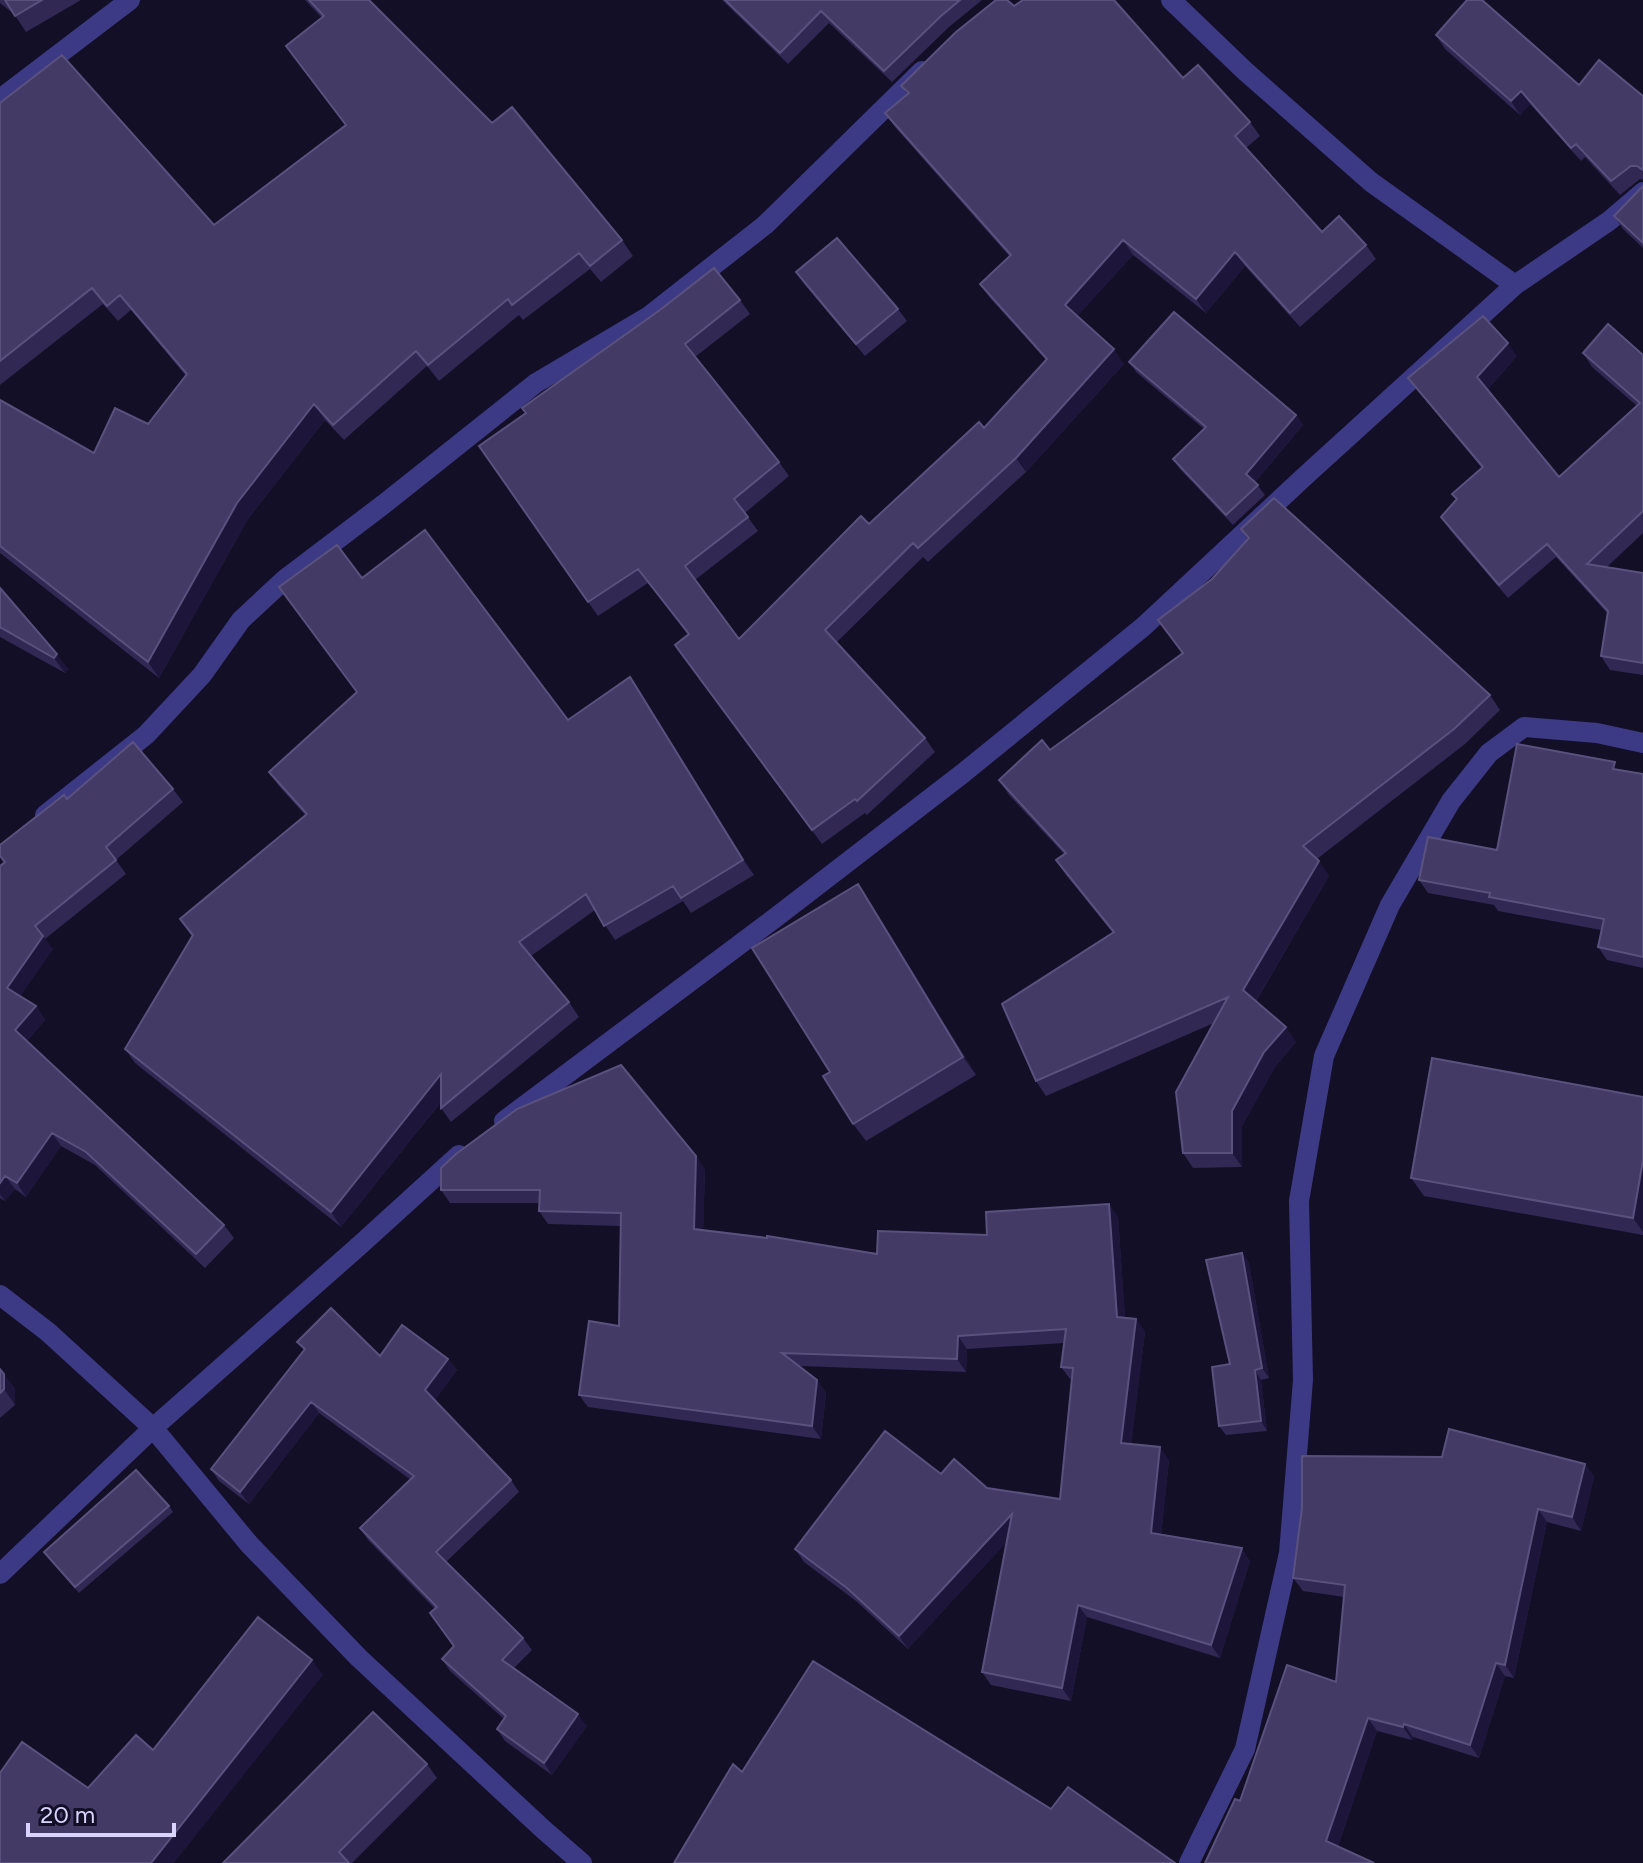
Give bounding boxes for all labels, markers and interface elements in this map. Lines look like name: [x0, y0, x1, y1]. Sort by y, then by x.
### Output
scale bar: [28, 1787, 174, 1837]
text: 20 m: [40, 1800, 95, 1829]

